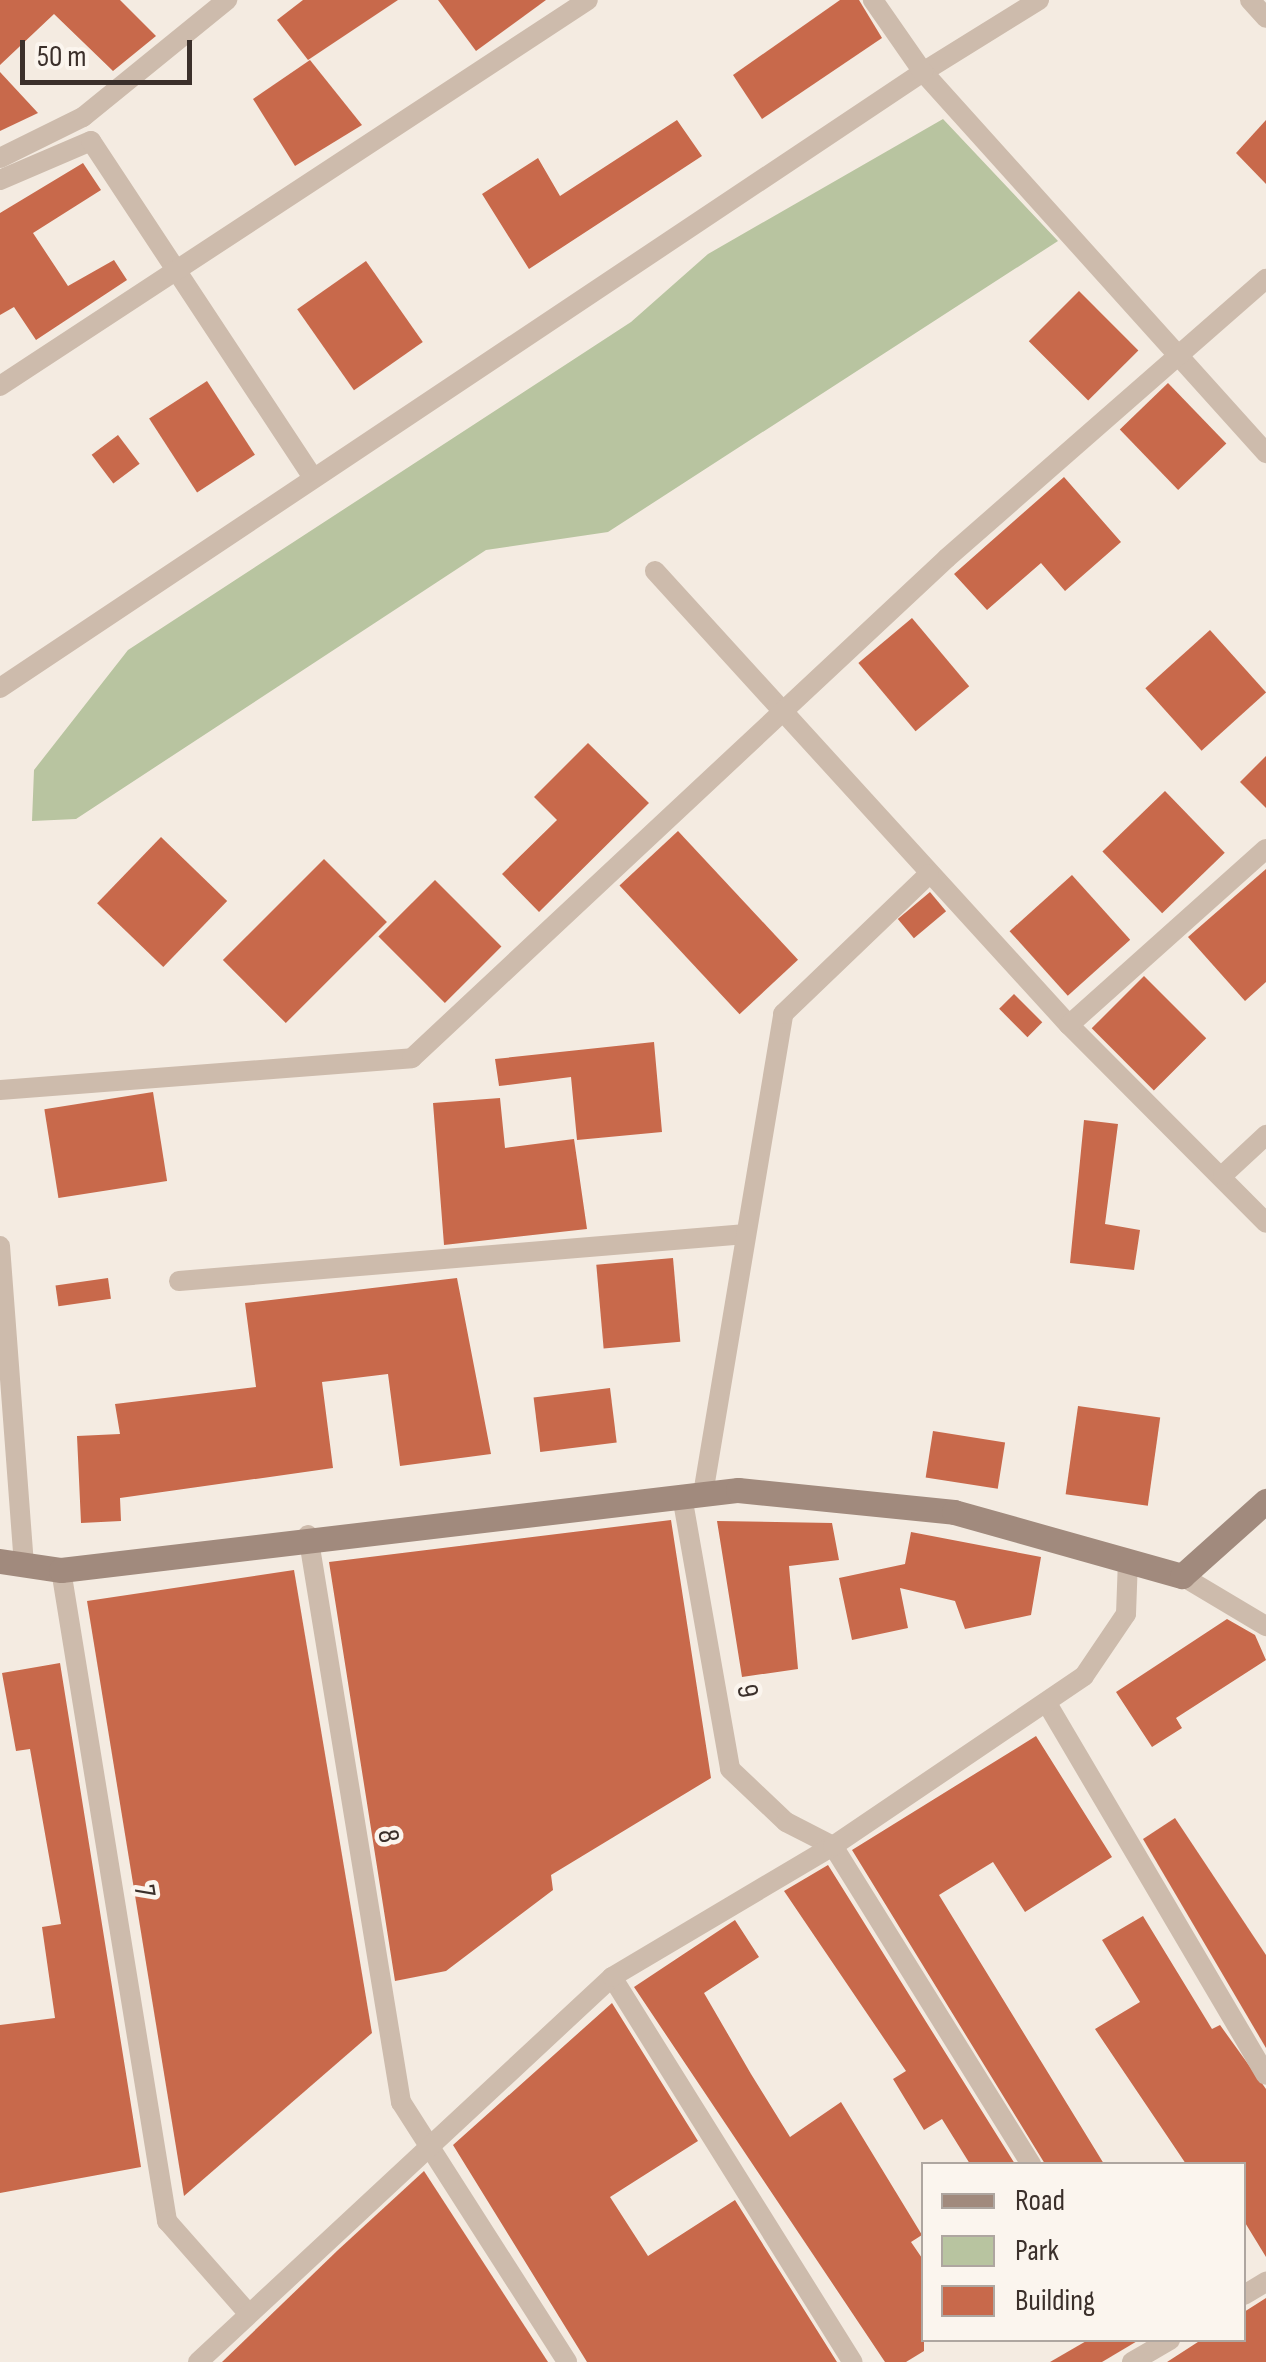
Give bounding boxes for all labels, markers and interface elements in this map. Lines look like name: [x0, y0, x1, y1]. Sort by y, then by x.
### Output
scale bar: [25, 20, 198, 82]
text: 50 m: [37, 39, 86, 75]
street label: 9: [728, 1681, 766, 1701]
street label: 8: [369, 1827, 407, 1845]
street label: 7: [125, 1882, 163, 1900]
legend: [921, 2162, 1246, 2342]
text: Road: [1015, 2183, 1065, 2219]
text: Park: [1015, 2233, 1059, 2269]
text: Building: [1015, 2283, 1095, 2319]

